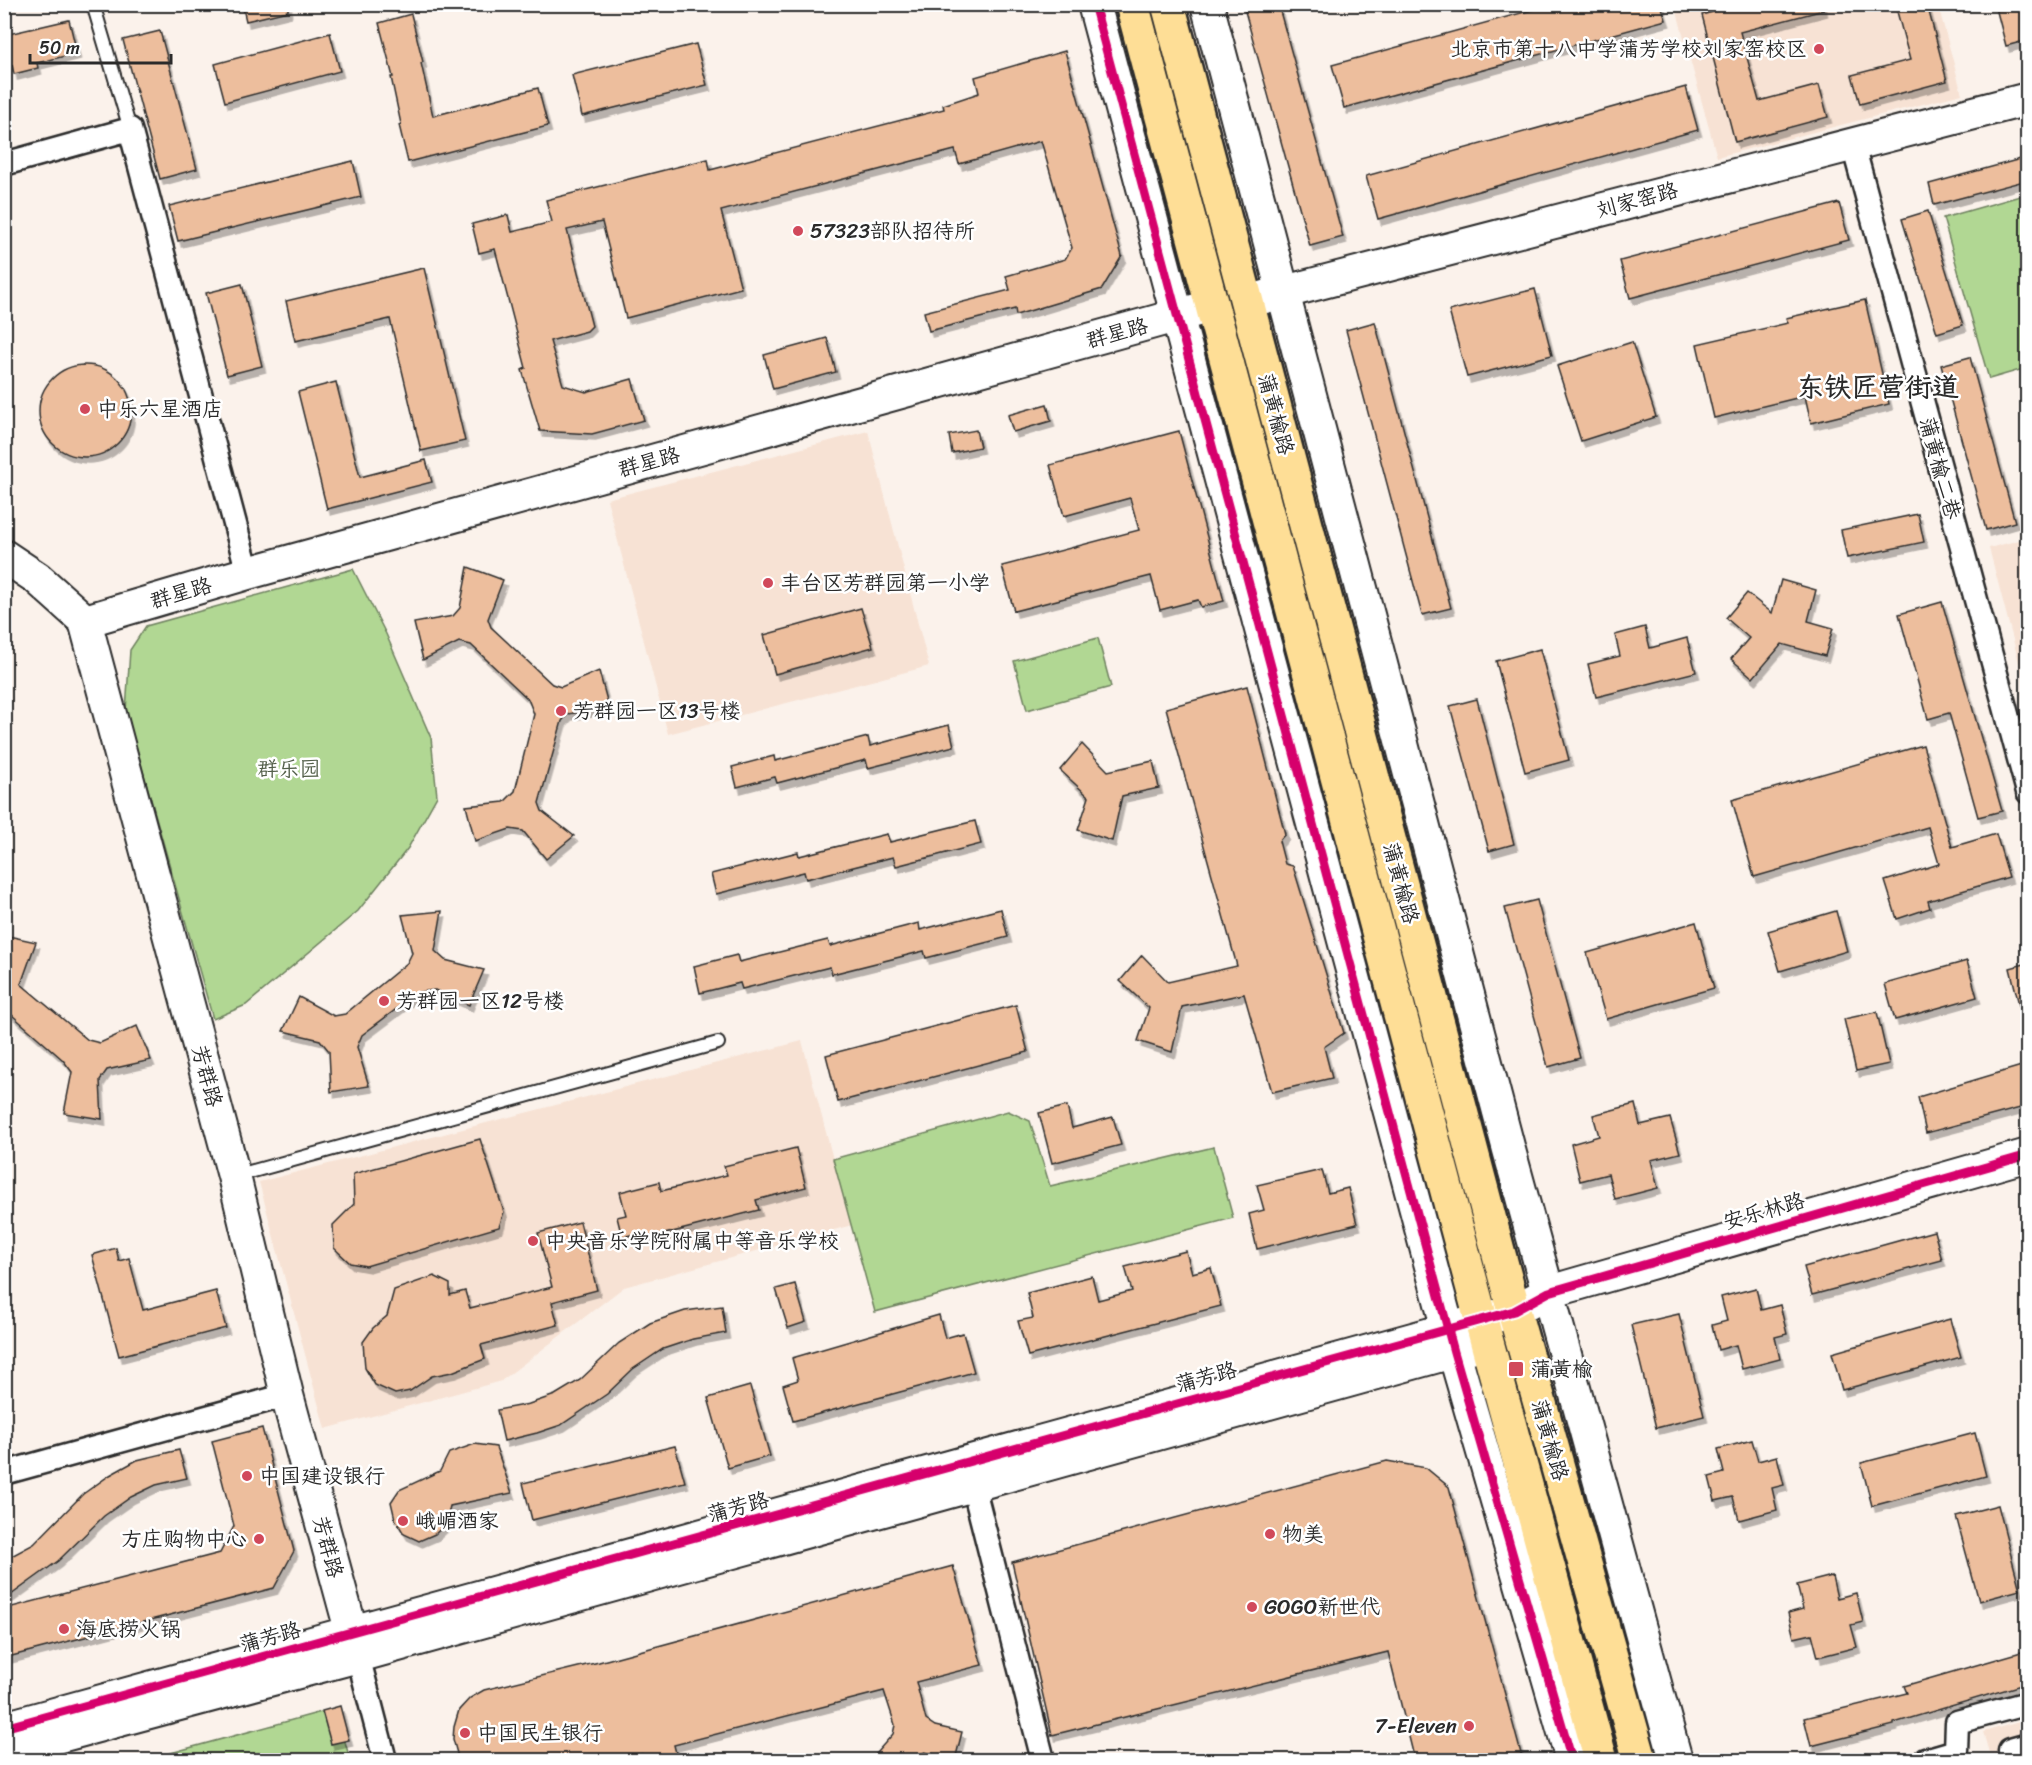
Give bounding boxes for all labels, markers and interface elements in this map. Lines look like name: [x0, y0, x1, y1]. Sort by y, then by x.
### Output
scale bar: [30, 27, 171, 65]
place label: 北京市第十八中学蒲芳学校刘家窑校区: [1450, 30, 1807, 68]
text: 50 m: [39, 32, 80, 64]
marker: 北京市第十八中学蒲芳学校刘家窑校区: [1812, 42, 1826, 56]
street label: 刘家窑路: [1592, 171, 1682, 229]
place label: 57323部队招待所: [810, 212, 975, 250]
marker: 57323部队招待所: [791, 224, 805, 238]
street label: 群星路: [1082, 306, 1152, 360]
district label: 东铁匠营街道: [1797, 363, 1959, 411]
street label: 蒲黄榆路: [1247, 369, 1305, 459]
place label: 中乐六星酒店: [97, 390, 223, 428]
marker: 中乐六星酒店: [78, 402, 92, 416]
street label: 蒲黄榆二巷: [1908, 412, 1972, 524]
street label: 群星路: [614, 435, 684, 489]
place label: 丰台区芳群园第一小学: [780, 564, 990, 602]
street label: 群星路: [145, 566, 217, 620]
marker: 丰台区芳群园第一小学: [761, 576, 775, 590]
place label: 芳群园一区13号楼: [573, 692, 741, 730]
marker: 芳群园一区13号楼: [554, 704, 568, 718]
park label: 群乐园: [258, 750, 321, 788]
street label: 蒲黄榆路: [1372, 838, 1430, 928]
place label: 芳群园一区12号楼: [396, 982, 564, 1020]
marker: 芳群园一区12号楼: [377, 994, 391, 1008]
street label: 芳群路: [180, 1041, 234, 1111]
street label: 安乐林路: [1718, 1181, 1810, 1241]
place label: 中央音乐学院附属中等音乐学校: [545, 1222, 839, 1260]
marker: 中央音乐学院附属中等音乐学校: [526, 1234, 540, 1248]
street label: 蒲芳路: [1171, 1350, 1241, 1404]
place label: 蒲黄榆: [1530, 1350, 1593, 1388]
marker: 蒲黄榆: [1507, 1360, 1525, 1378]
street label: 蒲黄榆路: [1520, 1394, 1580, 1486]
place label: 中国建设银行: [259, 1457, 385, 1495]
marker: 中国建设银行: [240, 1469, 254, 1483]
street label: 蒲芳路: [703, 1480, 773, 1534]
place label: 峨嵋酒家: [415, 1502, 499, 1540]
street label: 芳群路: [301, 1512, 355, 1582]
marker: 峨嵋酒家: [396, 1514, 410, 1528]
place label: 物美: [1282, 1515, 1324, 1553]
place label: 方庄购物中心: [121, 1520, 247, 1558]
marker: 物美: [1263, 1527, 1277, 1541]
marker: 方庄购物中心: [252, 1532, 266, 1546]
place label: GOGO新世代: [1264, 1588, 1380, 1626]
marker: GOGO新世代: [1245, 1600, 1259, 1614]
place label: 海底捞火锅: [76, 1610, 181, 1648]
street label: 蒲芳路: [235, 1610, 305, 1664]
marker: 海底捞火锅: [57, 1622, 71, 1636]
place label: 7-Eleven: [1375, 1707, 1457, 1745]
place label: 中国民生银行: [477, 1714, 603, 1752]
marker: 7-Eleven: [1462, 1719, 1476, 1733]
marker: 中国民生银行: [458, 1726, 472, 1740]

